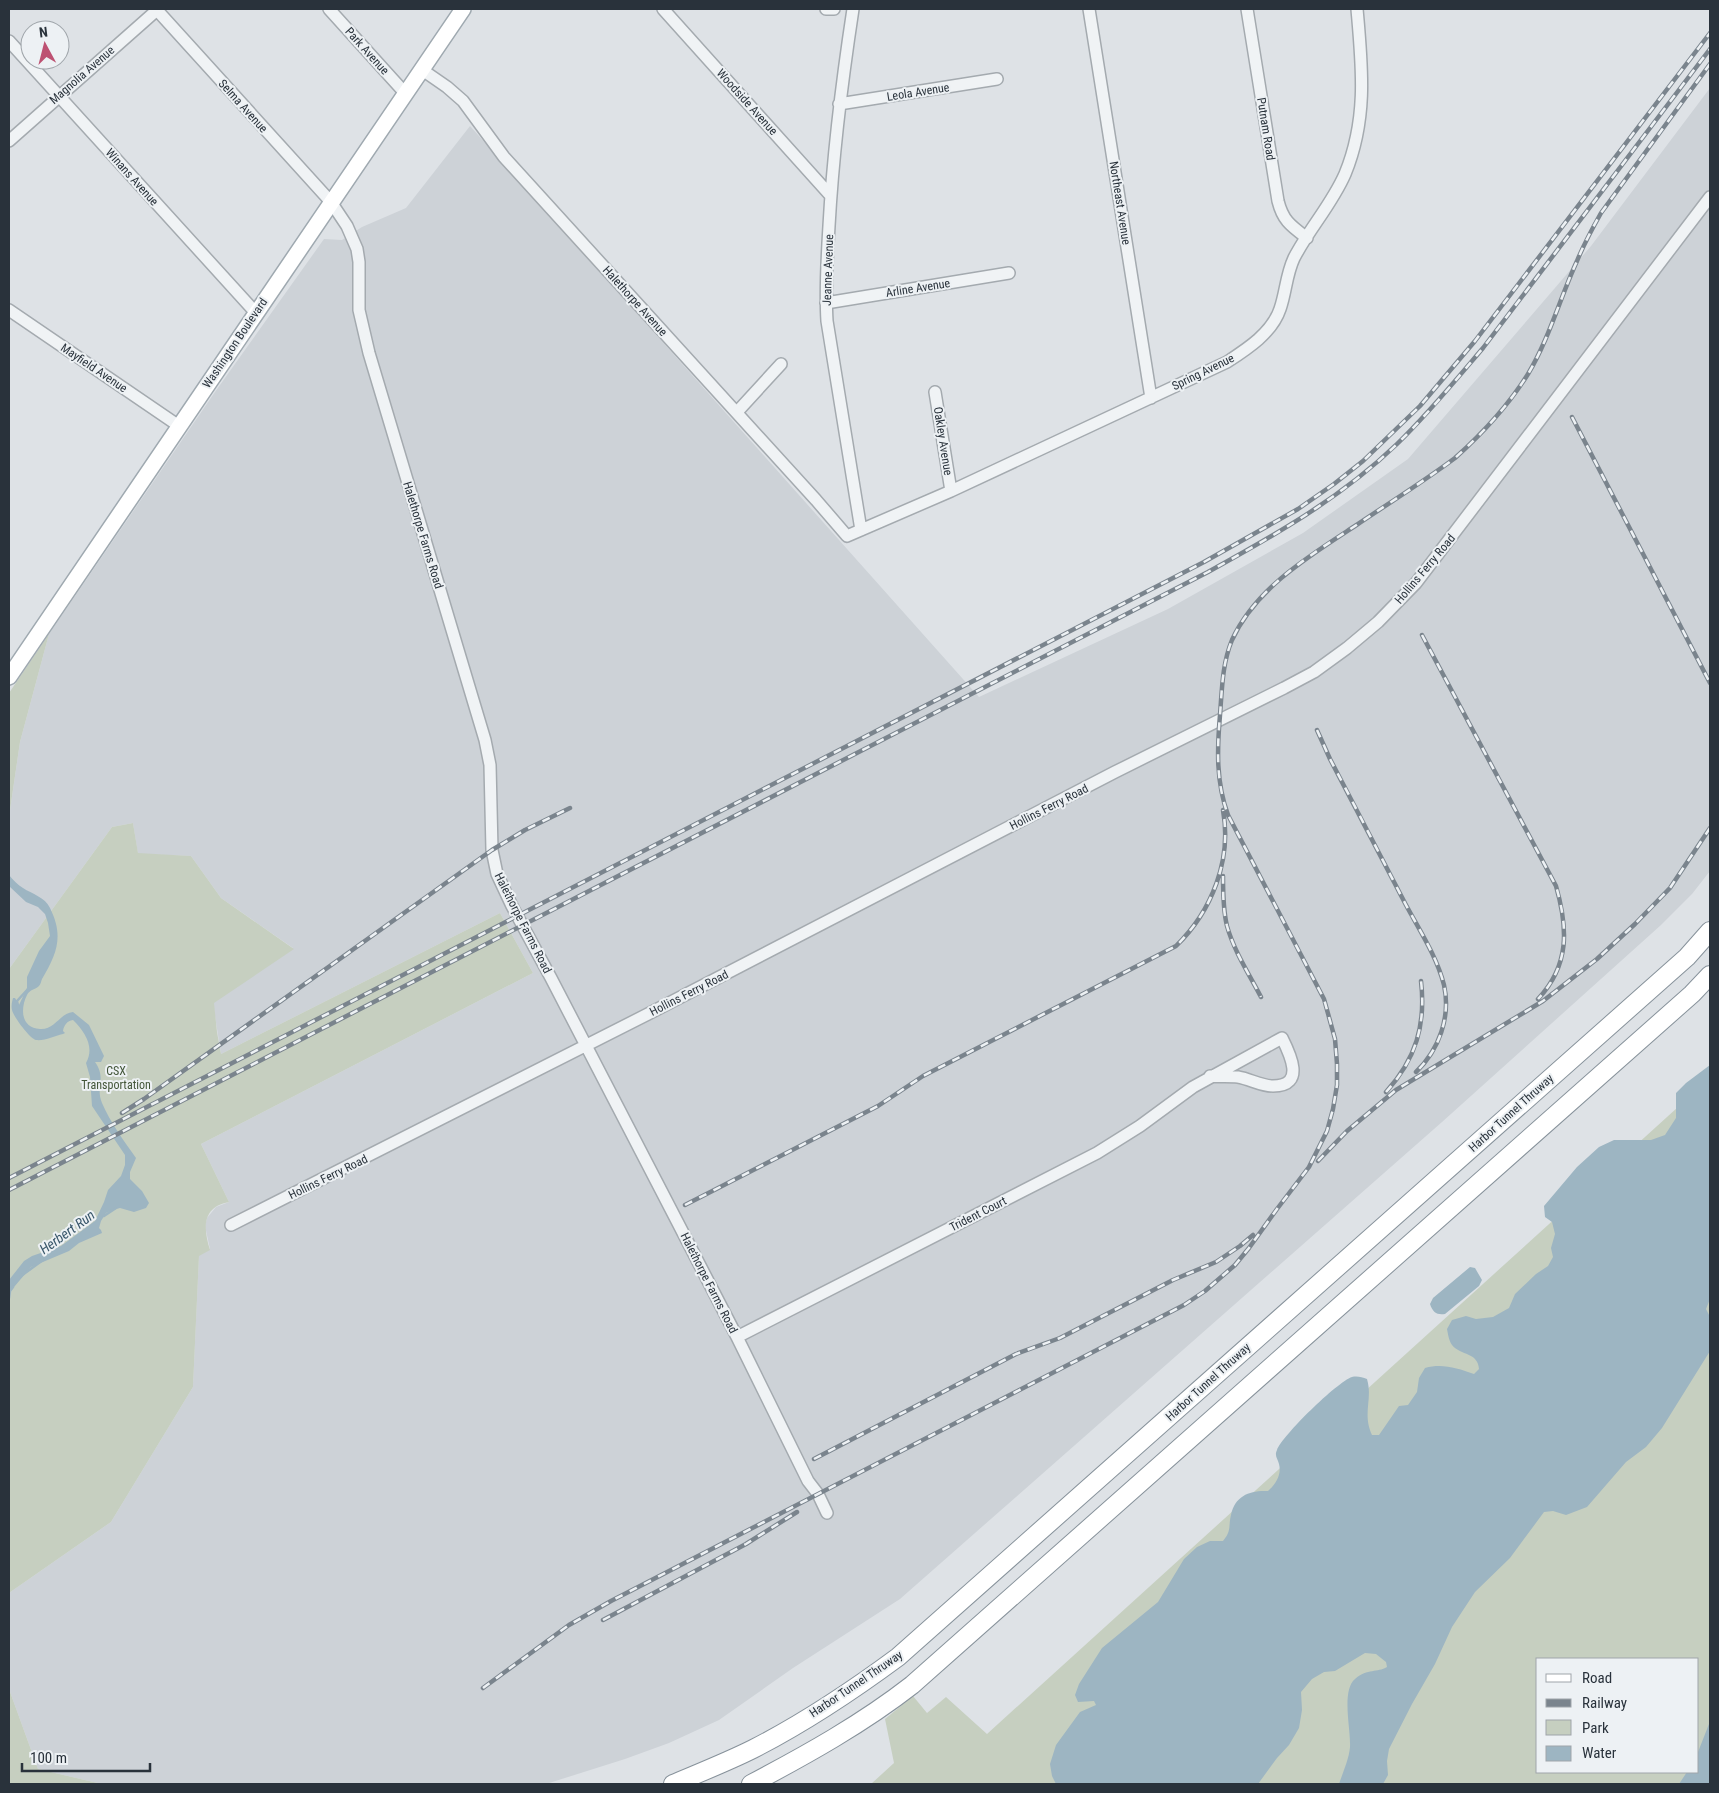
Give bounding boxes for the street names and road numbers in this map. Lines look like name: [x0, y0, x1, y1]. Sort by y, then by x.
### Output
street label: Park Avenue: [342, 25, 392, 78]
street label: Magnolia Avenue: [47, 43, 117, 107]
street label: Woodside Avenue: [714, 66, 781, 138]
street label: Selma Avenue: [215, 77, 271, 136]
street label: Leola Avenue: [886, 80, 951, 104]
street label: Putnam Road: [1254, 97, 1278, 161]
street label: Winans Avenue: [103, 146, 162, 209]
street label: Northeast Avenue: [1106, 160, 1134, 246]
street label: Jeanne Avenue: [820, 234, 836, 306]
street label: Halethorpe Avenue: [600, 263, 670, 339]
street label: Arline Avenue: [885, 276, 951, 300]
street label: Washington Boulevard: [200, 295, 270, 391]
street label: Mayfield Avenue: [58, 341, 130, 396]
street label: Spring Avenue: [1170, 351, 1237, 393]
street label: Oakley Avenue: [931, 406, 955, 477]
street label: Halethorpe Farms Road: [400, 480, 446, 590]
street label: Hollins Ferry Road: [1392, 531, 1458, 607]
street label: Hollins Ferry Road: [1007, 781, 1091, 833]
street label: Halethorpe Farms Road: [492, 870, 555, 976]
street label: Hollins Ferry Road: [647, 967, 731, 1019]
street label: Harbor Tunnel Thruway: [1466, 1071, 1556, 1155]
street label: Hollins Ferry Road: [286, 1152, 370, 1202]
street label: Trident Court: [947, 1193, 1009, 1234]
street label: Halethorpe Farms Road: [678, 1230, 741, 1336]
street label: Harbor Tunnel Thruway: [1163, 1340, 1253, 1424]
street label: Harbor Tunnel Thruway: [807, 1648, 905, 1720]

